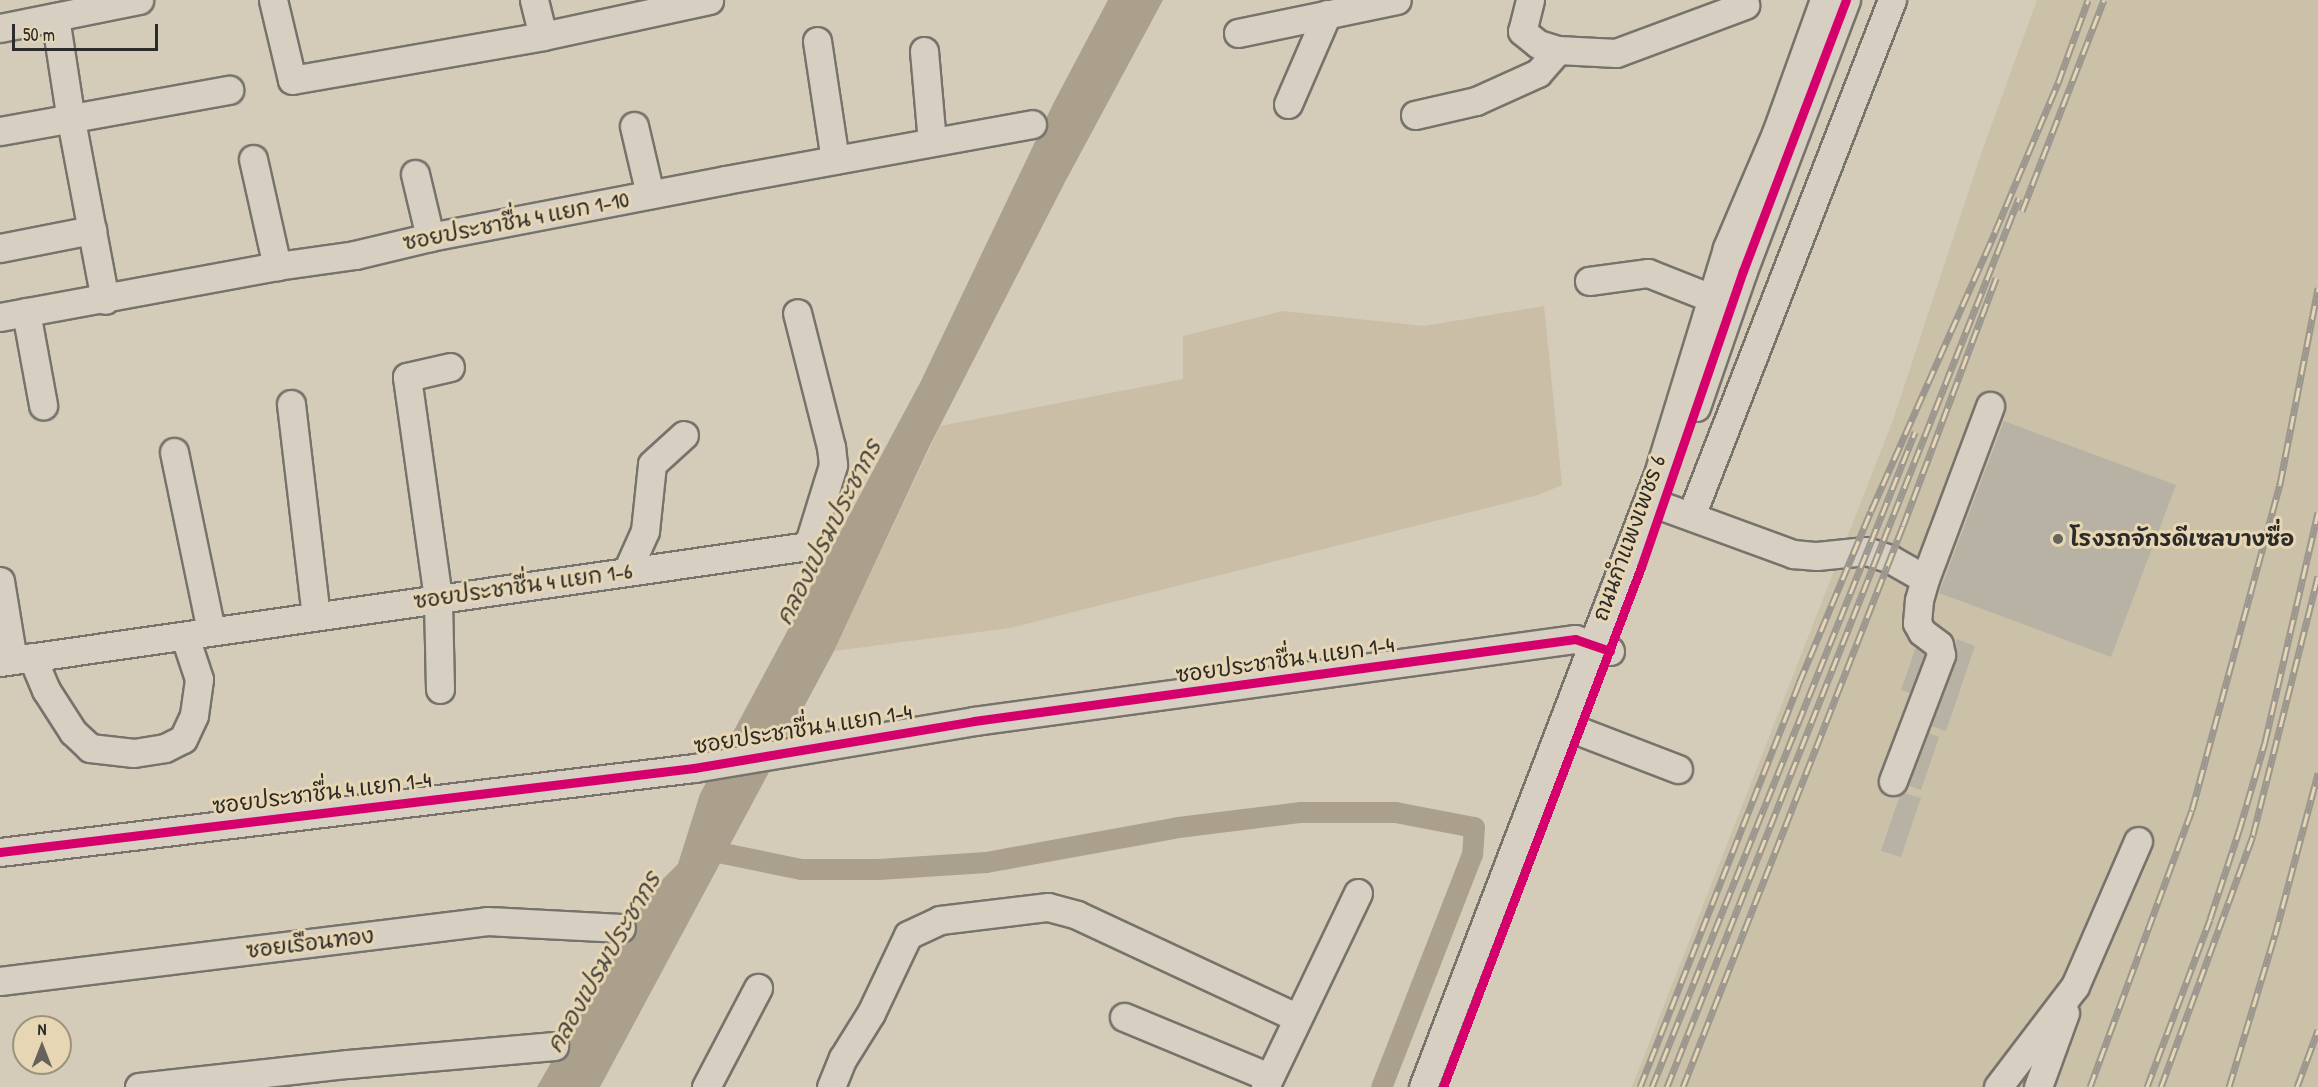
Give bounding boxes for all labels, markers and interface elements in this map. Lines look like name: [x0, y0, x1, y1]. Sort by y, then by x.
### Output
scale bar: [15, 12, 160, 50]
text: 50 m: [23, 22, 55, 47]
street label: ซอยประชาชื่น 4 แยก 1-10: [401, 186, 631, 256]
water label: คลองเปรมประชากร: [769, 435, 887, 629]
street label: ถนนกำแพงเพชร 6: [1587, 452, 1671, 624]
place label: โรงรถจักรดีเซลบางซื่อ: [2070, 526, 2294, 552]
marker: โรงรถจักรดีเซลบางซื่อ: [2051, 532, 2065, 546]
street label: ซอยประชาชื่น 4 แยก 1-6: [412, 558, 634, 614]
street label: ซอยประชาชื่น 4 แยก 1-4: [1174, 632, 1396, 688]
street label: ซอยประชาชื่น 4 แยก 1-4: [692, 699, 914, 759]
street label: ซอยประชาชื่น 4 แยก 1-4: [211, 766, 433, 820]
water label: คลองเปรมประชากร: [540, 867, 666, 1057]
street label: ซอยเรือนทอง: [245, 922, 375, 964]
north arrow: [12, 1015, 72, 1075]
text: N: [38, 1018, 46, 1040]

